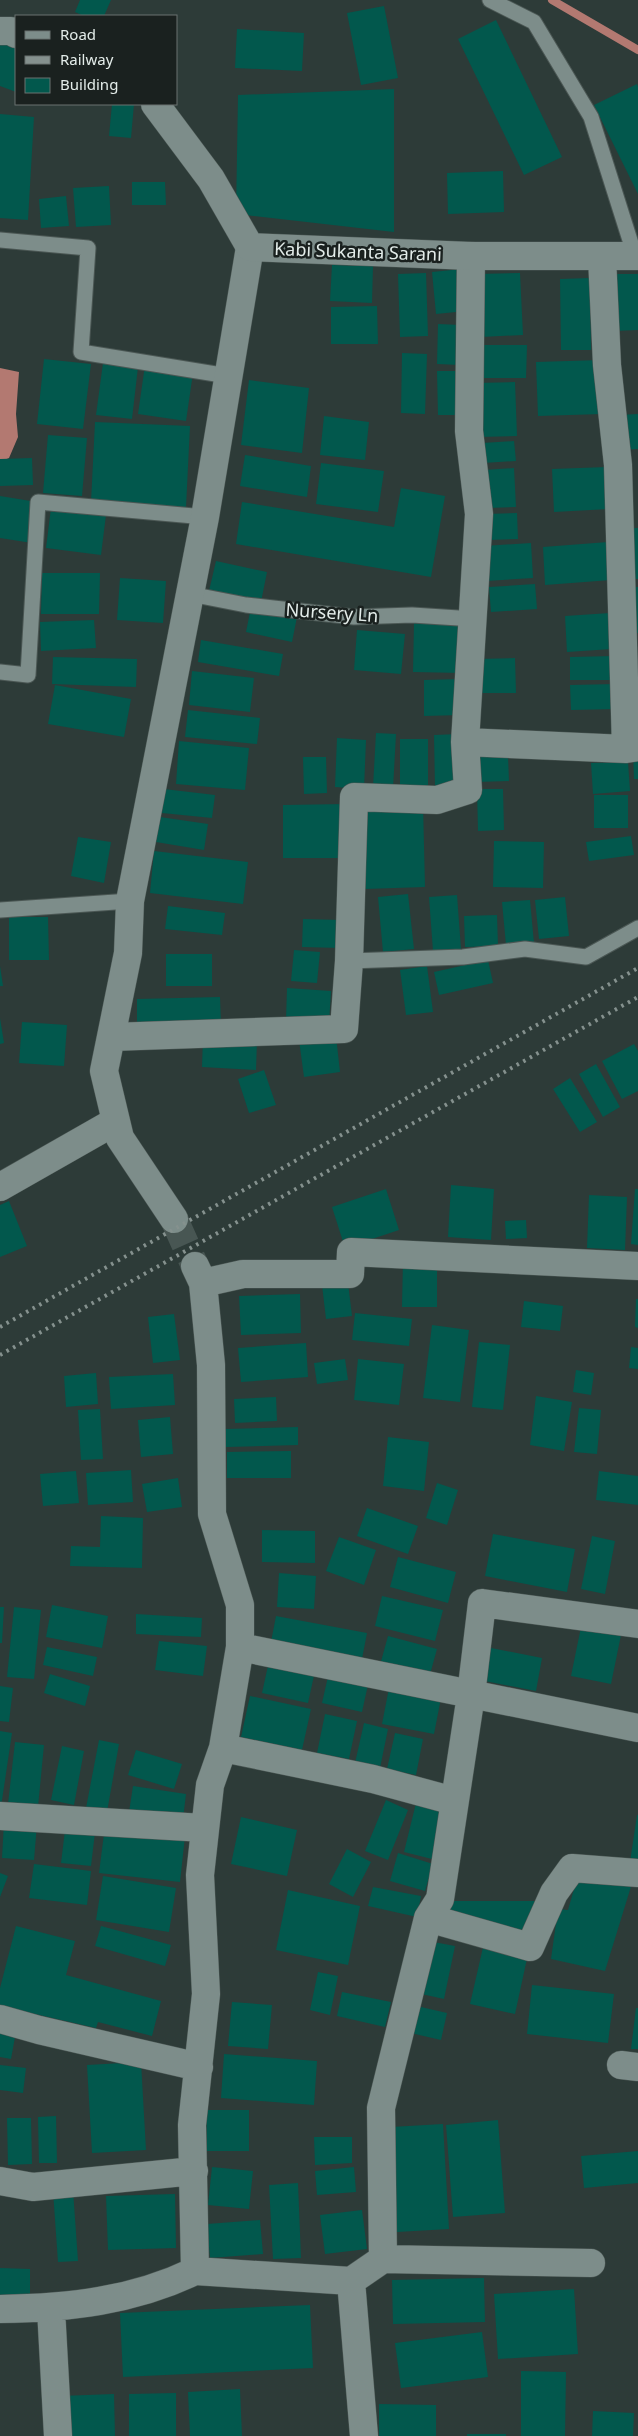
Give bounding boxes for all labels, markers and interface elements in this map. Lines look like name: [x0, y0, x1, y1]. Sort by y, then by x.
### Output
legend: [15, 15, 178, 105]
text: Road: [60, 24, 96, 44]
text: Railway: [60, 49, 114, 69]
text: Building: [60, 74, 118, 94]
street label: Kabi Sukanta Sarani: [274, 236, 442, 266]
street label: Nursery Ln: [285, 597, 379, 627]

